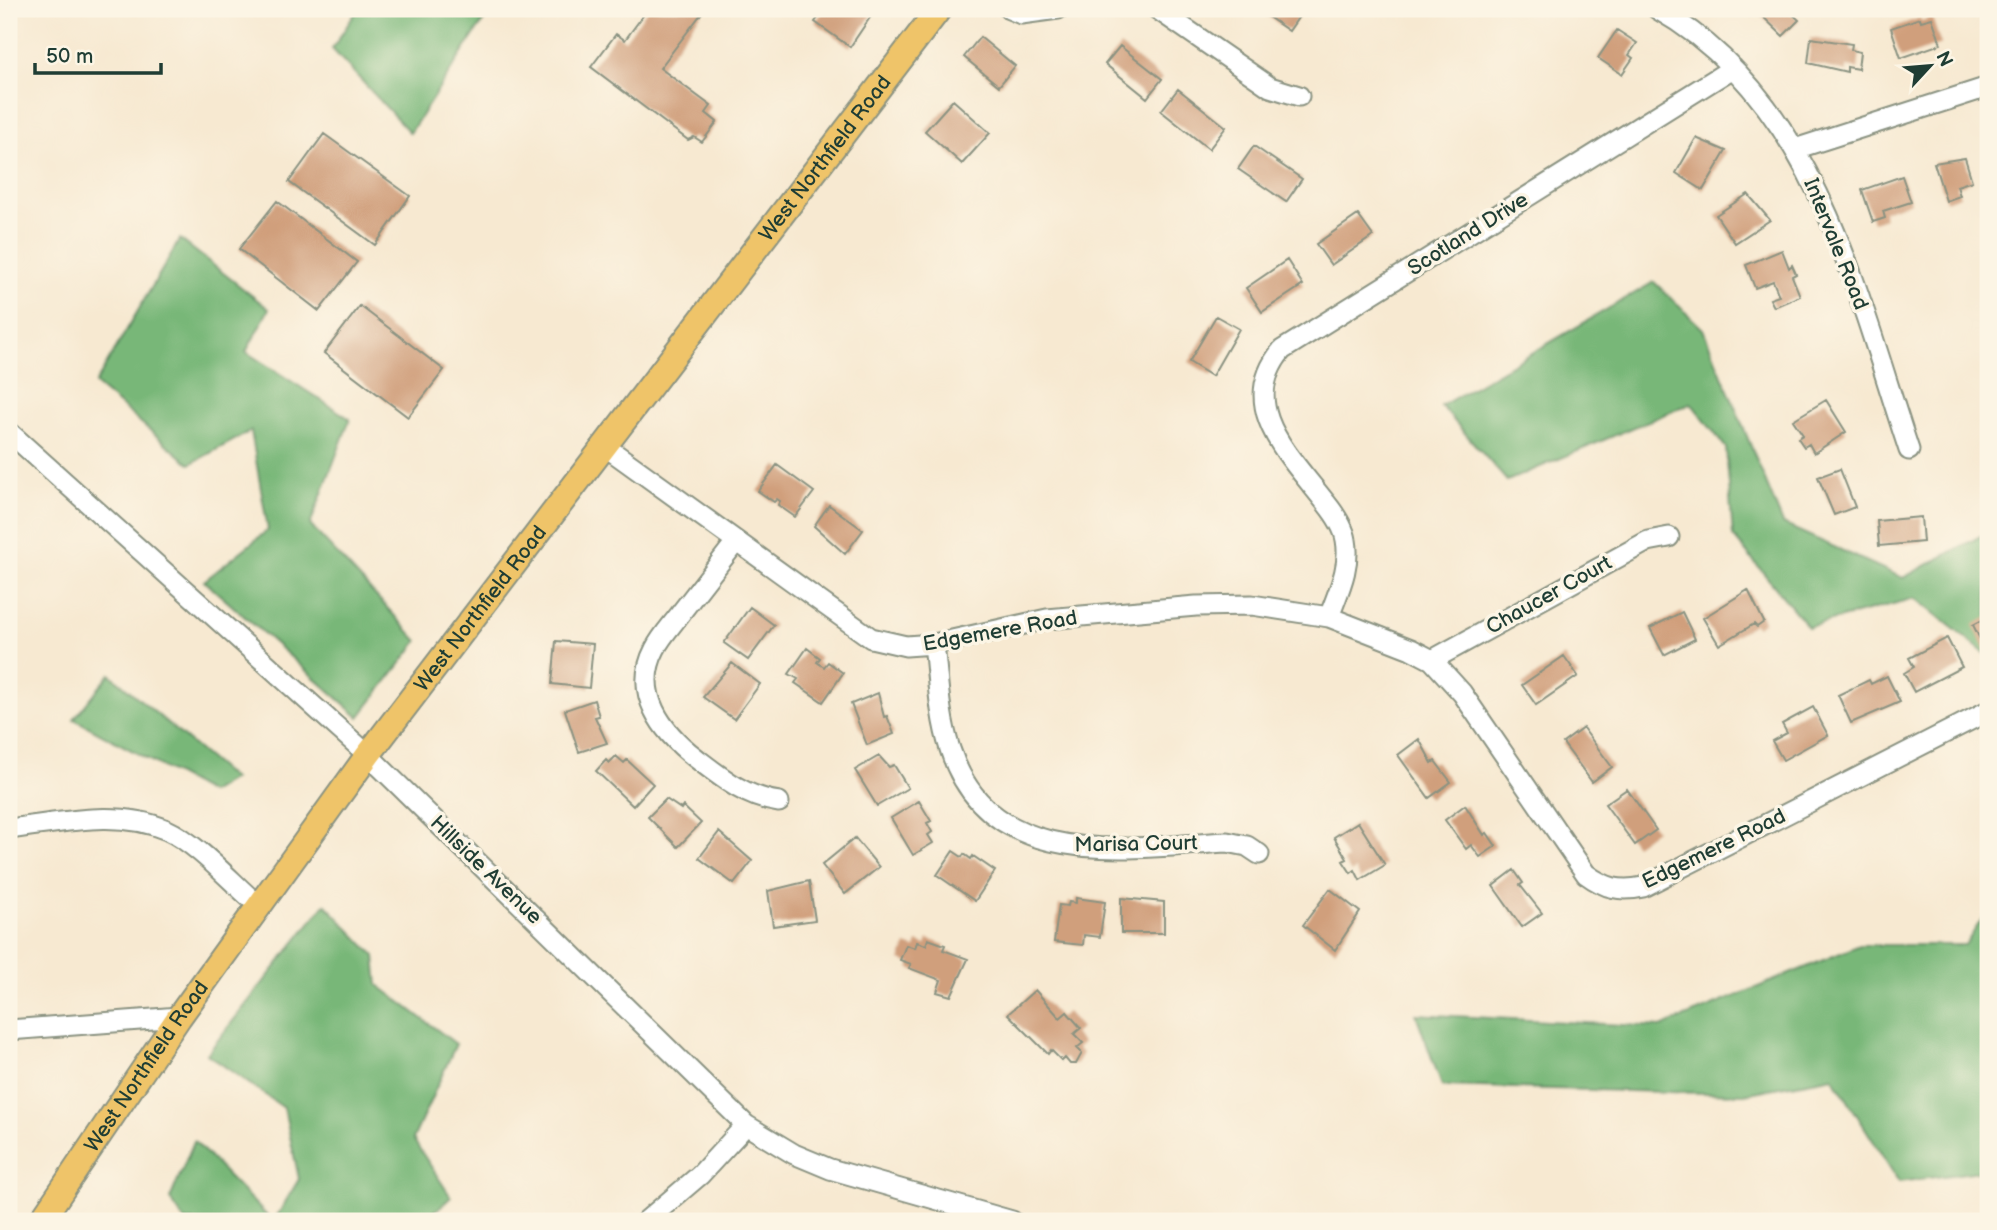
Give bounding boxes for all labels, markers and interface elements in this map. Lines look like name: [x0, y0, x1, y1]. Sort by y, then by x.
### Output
scale bar: [35, 32, 161, 76]
north arrow: [1896, 32, 1966, 102]
text: 50 m: [46, 44, 93, 69]
text: N: [1930, 48, 1957, 71]
street label: West Northfield Road: [753, 70, 896, 246]
street label: Intervale Road: [1798, 175, 1874, 313]
street label: Scotland Drive: [1403, 187, 1533, 281]
street label: West Northfield Road: [409, 520, 552, 696]
street label: Chaucer Court: [1482, 550, 1617, 640]
street label: Edgemere Road: [921, 605, 1079, 657]
street label: Edgemere Road: [1638, 803, 1790, 895]
street label: Hillside Avenue: [425, 810, 547, 930]
street label: Marisa Court: [1074, 830, 1198, 858]
street label: West Northfield Road: [79, 976, 214, 1157]

